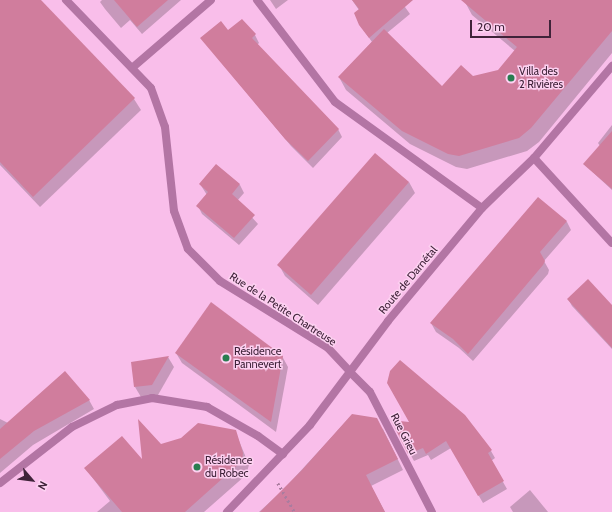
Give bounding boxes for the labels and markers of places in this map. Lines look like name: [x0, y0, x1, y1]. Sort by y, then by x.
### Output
place label: Villa des 2 Rivières: [519, 65, 563, 91]
marker: Villa des 2 Rivières: [506, 73, 516, 83]
place label: Résidence Pannevert: [234, 345, 281, 371]
marker: Résidence Pannevert: [221, 353, 231, 363]
place label: Résidence du Robec: [205, 454, 252, 480]
marker: Résidence du Robec: [192, 462, 202, 472]

